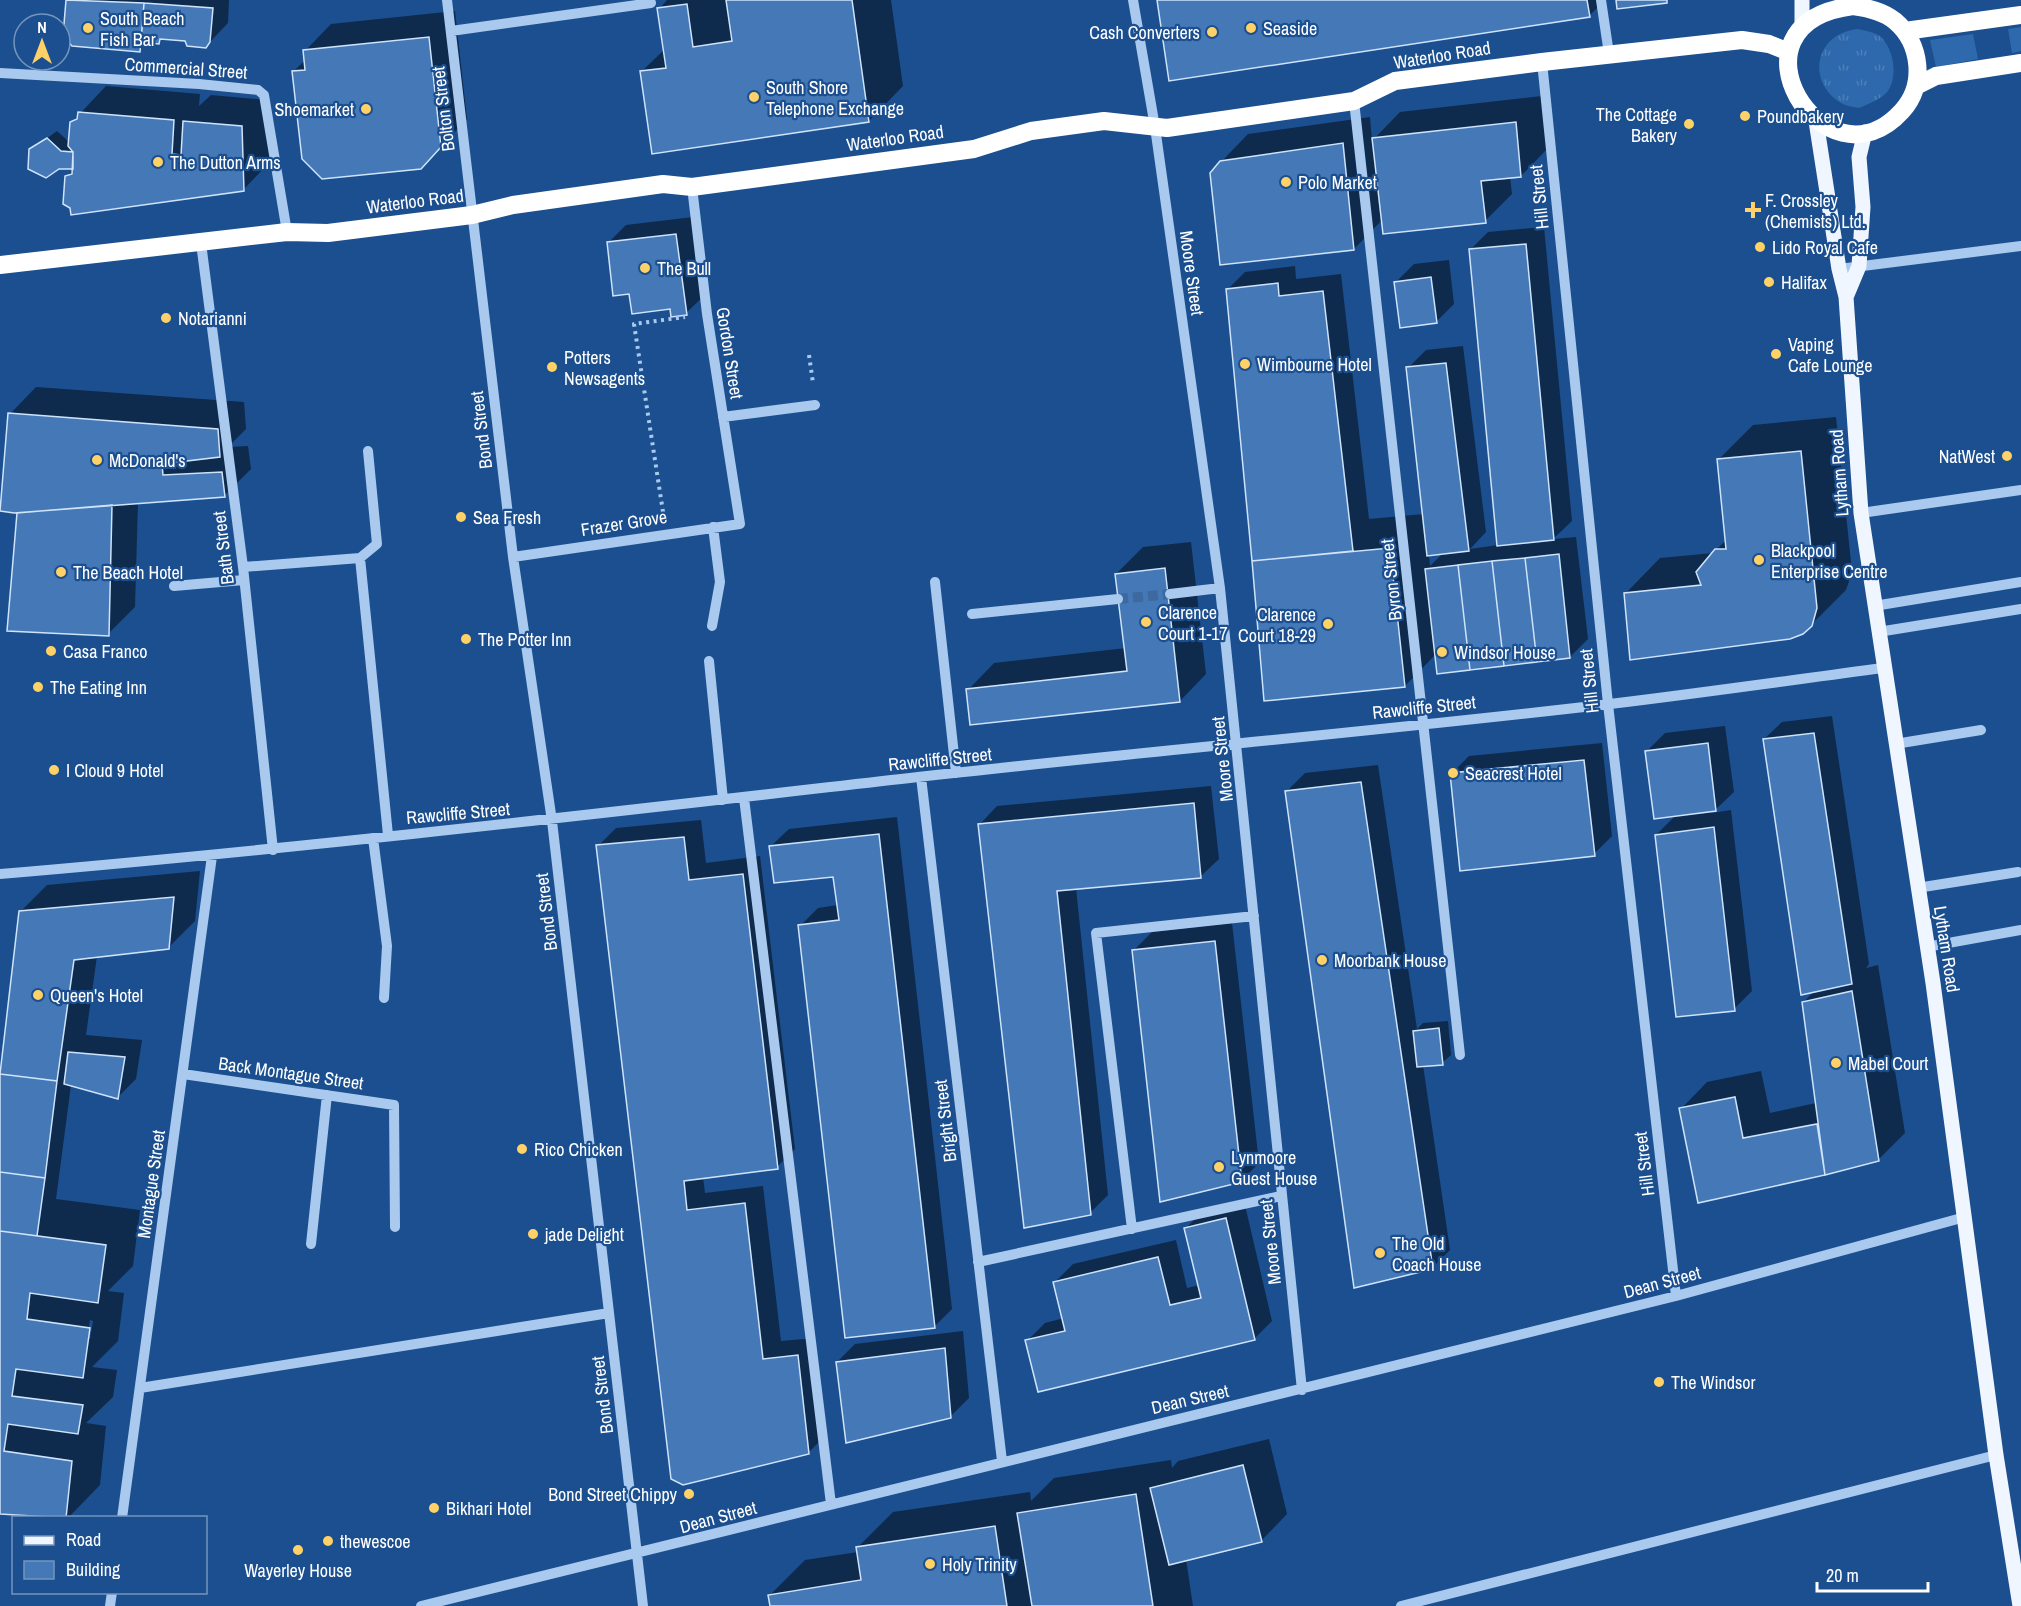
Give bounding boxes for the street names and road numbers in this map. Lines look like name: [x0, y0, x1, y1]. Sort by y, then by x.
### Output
street label: Waterloo Road: [1392, 35, 1492, 75]
street label: Commercial Street: [124, 51, 248, 85]
street label: Bolton Street: [425, 65, 461, 153]
street label: Waterloo Road: [845, 119, 945, 157]
street label: Hill Street: [1523, 163, 1555, 231]
street label: Waterloo Road: [365, 183, 465, 219]
street label: Moore Street: [1174, 229, 1210, 317]
street label: Gordon Street: [710, 305, 750, 401]
street label: Bond Street: [464, 390, 498, 470]
street label: Lytham Road: [1823, 429, 1855, 517]
street label: Frazer Grove: [579, 504, 669, 542]
street label: Bath Street: [206, 510, 240, 586]
street label: Byron Street: [1374, 538, 1408, 622]
street label: Hill Street: [1573, 647, 1605, 715]
street label: Rawcliffe Street: [1371, 689, 1477, 725]
street label: Moore Street: [1205, 715, 1239, 803]
street label: Rawcliffe Street: [887, 741, 993, 777]
street label: Rawcliffe Street: [405, 796, 511, 830]
street label: Bond Street: [529, 872, 563, 952]
street label: Lytham Road: [1928, 904, 1966, 994]
street label: Back Montague Street: [217, 1050, 365, 1096]
street label: Bright Street: [928, 1078, 962, 1164]
street label: Montague Street: [131, 1128, 171, 1240]
street label: Hill Street: [1628, 1130, 1660, 1198]
street label: Moore Street: [1253, 1198, 1287, 1286]
street label: Dean Street: [1621, 1260, 1703, 1304]
street label: Bond Street: [585, 1355, 619, 1435]
street label: Dean Street: [1149, 1378, 1231, 1420]
street label: Dean Street: [677, 1495, 759, 1539]

